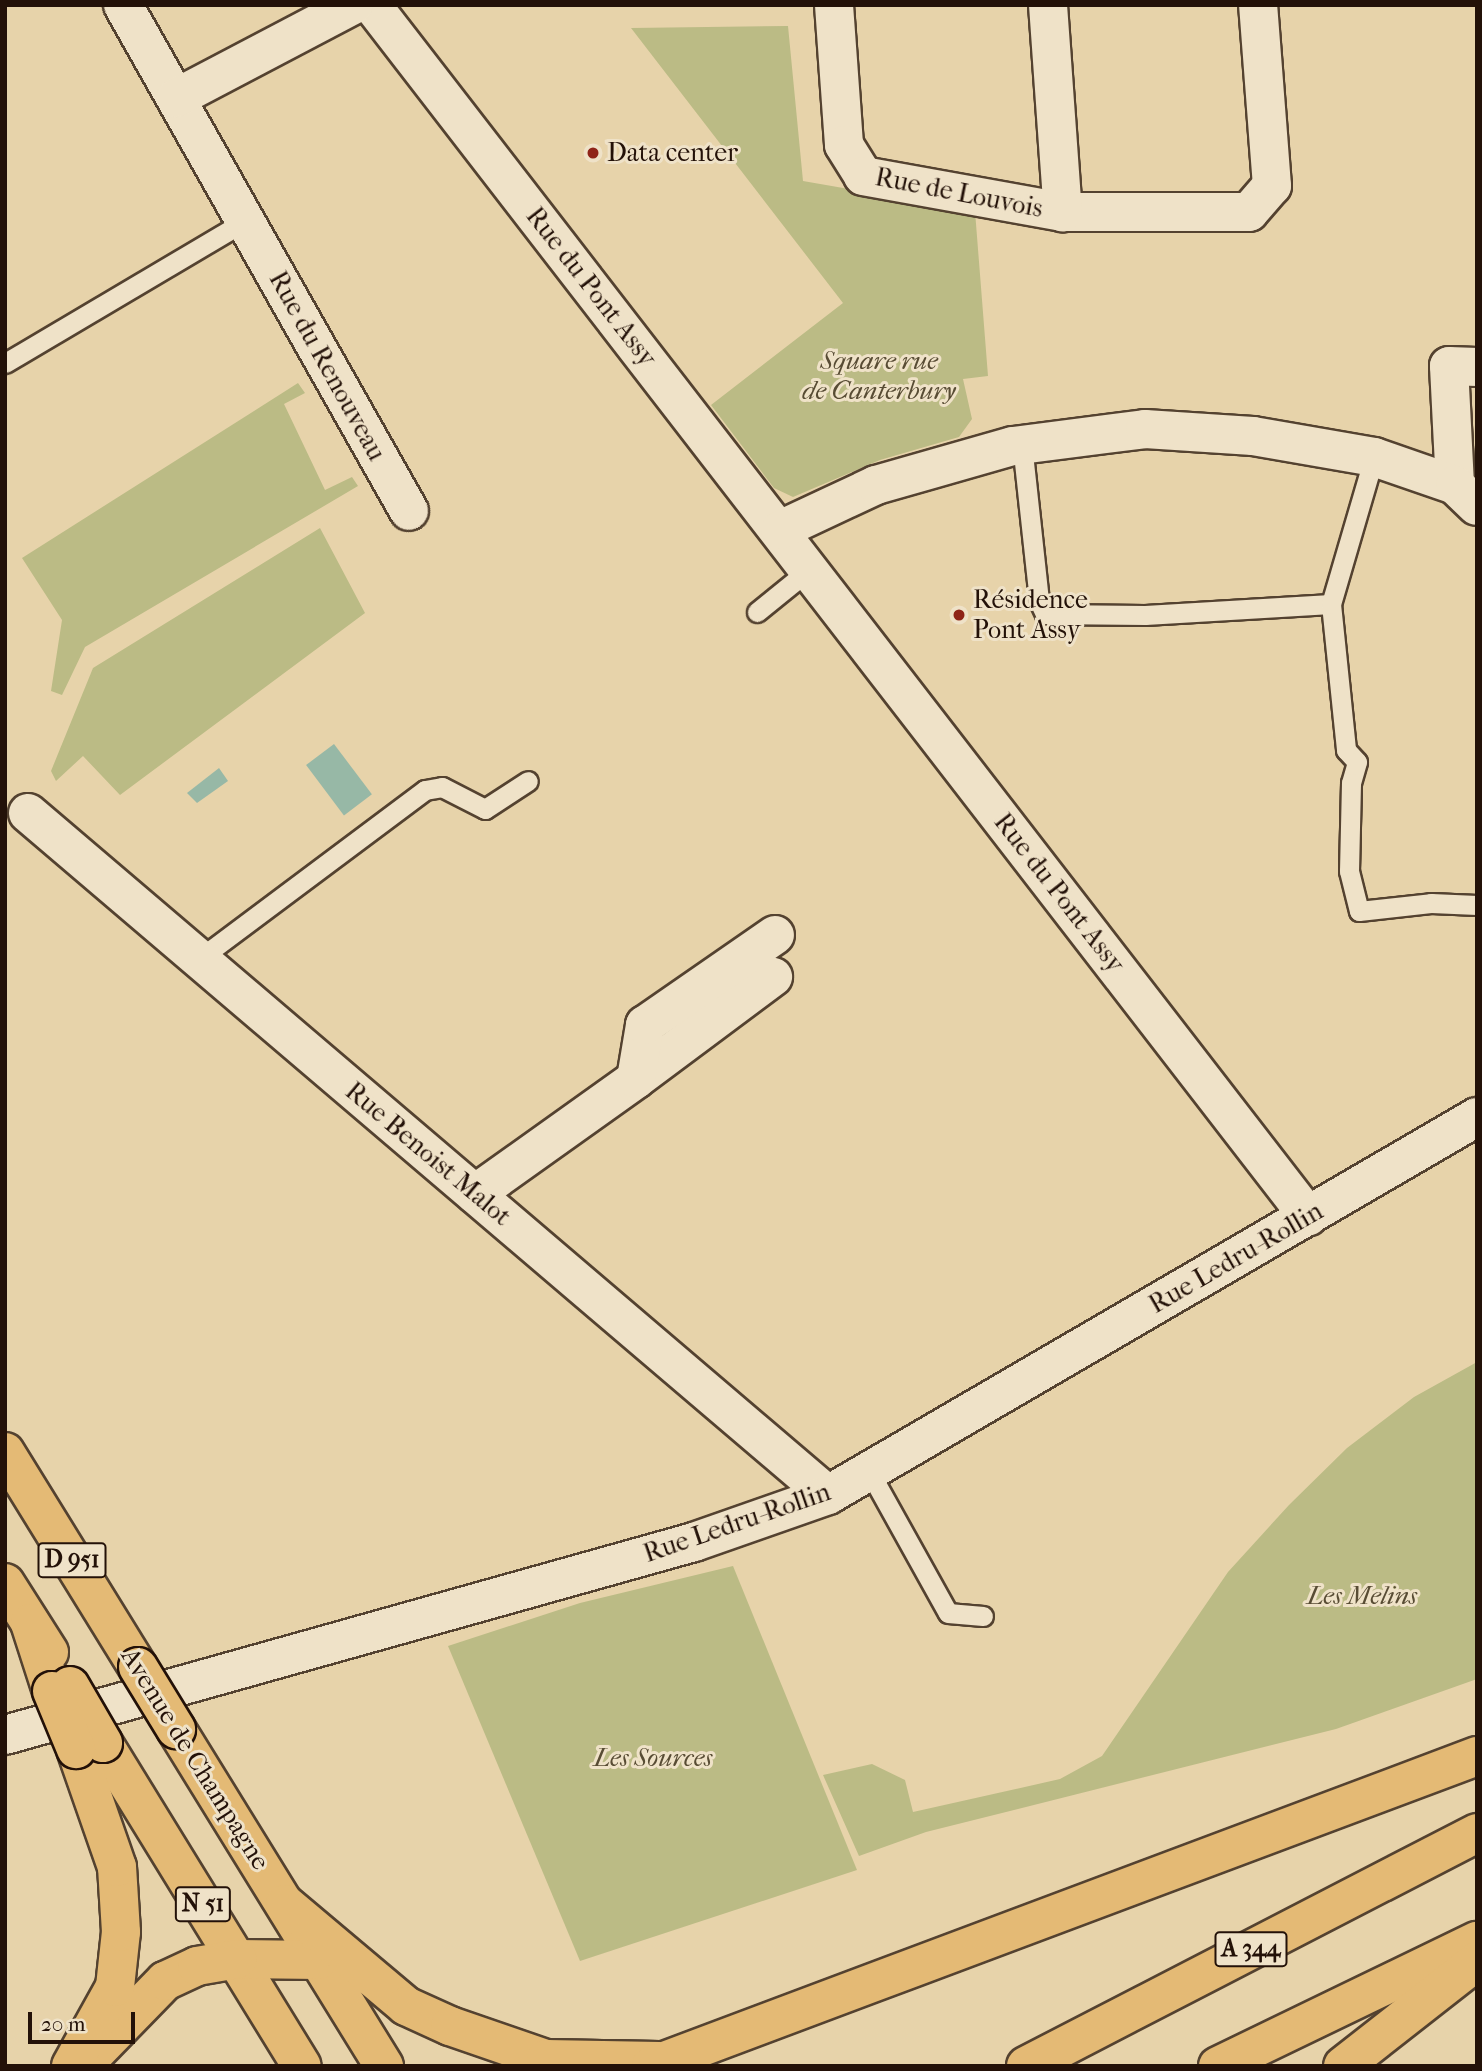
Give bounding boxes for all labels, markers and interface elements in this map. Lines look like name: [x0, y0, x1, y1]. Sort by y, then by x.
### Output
place label: Data center: [607, 137, 738, 169]
marker: Data center: [585, 145, 601, 161]
street label: Rue de Louvois: [873, 161, 1045, 225]
street label: Rue du Pont Assy: [519, 201, 663, 373]
street label: Rue du Renouveau: [262, 266, 392, 466]
park label: Square rue de Canterbury: [802, 345, 956, 406]
place label: Résidence Pont Assy: [973, 584, 1088, 646]
marker: Résidence Pont Assy: [951, 607, 967, 623]
street label: Rue du Pont Assy: [987, 807, 1131, 979]
street label: Rue Benoist Malot: [339, 1076, 517, 1232]
street label: Rue Ledru-Rollin: [1144, 1196, 1328, 1320]
street label: Rue Ledru-Rollin: [639, 1476, 835, 1570]
road number: D 951: [37, 1540, 107, 1580]
park label: Les Melins: [1307, 1580, 1417, 1612]
street label: Avenue de Champagne: [114, 1642, 276, 1876]
park label: Les Sources: [594, 1742, 712, 1774]
road number: N 51: [173, 1884, 233, 1924]
road number: A 344: [1214, 1928, 1288, 1970]
scale bar: [32, 1997, 138, 2041]
text: 20 m: [41, 2012, 85, 2036]

